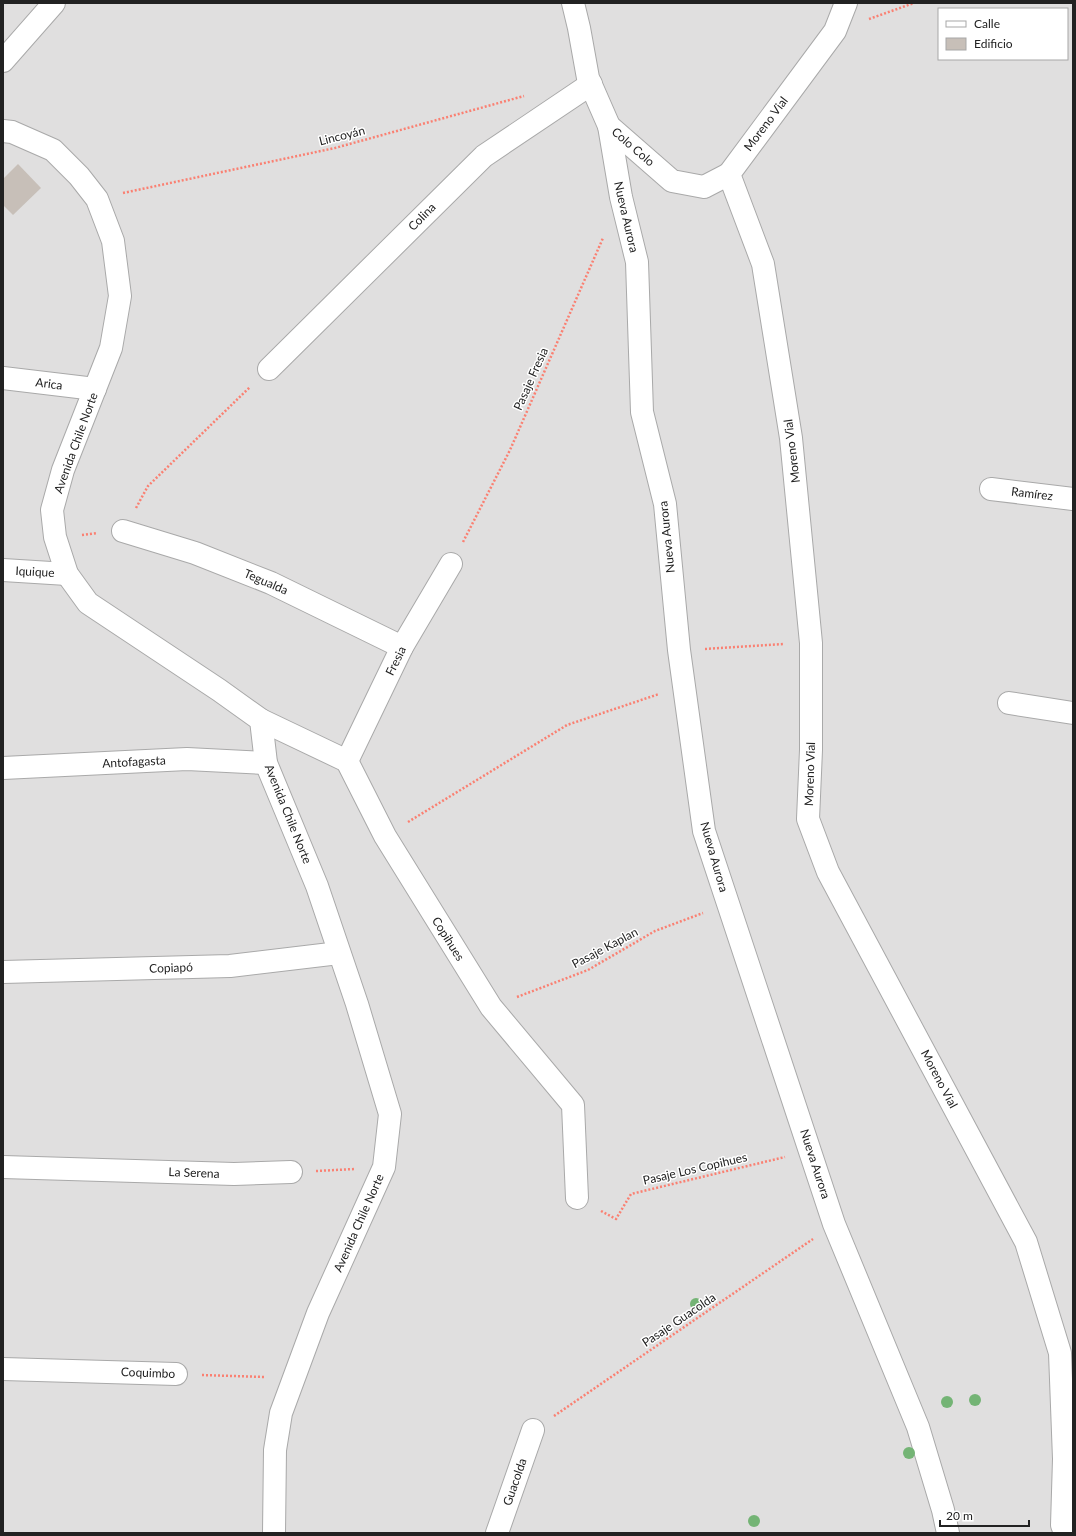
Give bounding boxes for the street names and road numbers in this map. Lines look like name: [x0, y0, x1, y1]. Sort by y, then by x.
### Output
street label: Moreno Vial: [740, 94, 791, 154]
street label: Lincoyán: [317, 123, 366, 148]
street label: Colo Colo: [609, 124, 658, 169]
street label: Nueva Aurora: [611, 180, 642, 254]
street label: Colina: [405, 200, 439, 234]
street label: Pasaje Fresia: [510, 345, 551, 413]
street label: Arica: [35, 374, 63, 393]
street label: Avenida Chile Norte: [50, 390, 101, 495]
street label: Moreno Vial: [780, 418, 803, 484]
street label: Ramírez: [1010, 483, 1054, 504]
street label: Nueva Aurora: [655, 500, 678, 574]
street label: Iquique: [15, 563, 55, 580]
street label: Tegualda: [242, 566, 290, 598]
street label: Fresia: [382, 644, 409, 678]
street label: Moreno Vial: [801, 742, 818, 806]
street label: Antofagasta: [102, 752, 166, 771]
street label: Avenida Chile Norte: [262, 762, 315, 866]
street label: Nueva Aurora: [697, 820, 732, 894]
street label: Copihues: [429, 914, 468, 964]
street label: Pasaje Kaplan: [569, 924, 640, 971]
street label: Copiapó: [149, 959, 193, 976]
street label: Moreno Vial: [918, 1047, 961, 1111]
street label: Nueva Aurora: [797, 1127, 834, 1201]
street label: Pasaje Los Copihues: [641, 1149, 748, 1188]
street label: La Serena: [168, 1164, 220, 1181]
street label: Avenida Chile Norte: [330, 1171, 387, 1274]
street label: Pasaje Guacolda: [639, 1289, 718, 1350]
street label: Coquimbo: [121, 1364, 176, 1381]
street label: Guacolda: [499, 1456, 530, 1508]

